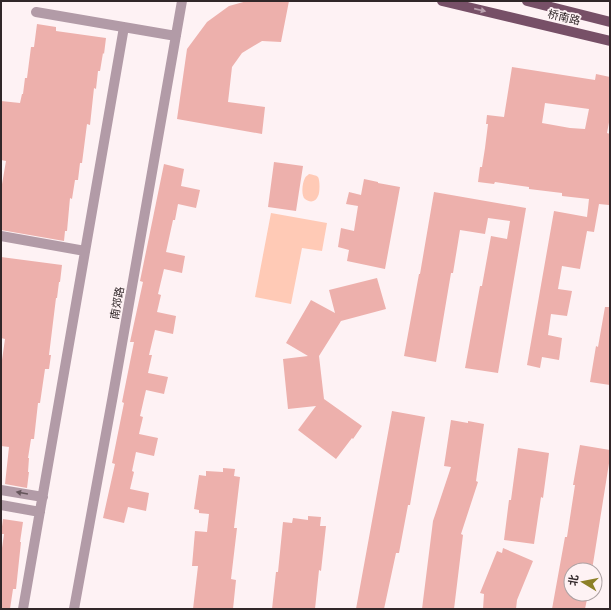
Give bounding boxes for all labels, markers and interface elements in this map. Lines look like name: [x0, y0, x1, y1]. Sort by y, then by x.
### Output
one-way arrow: [474, 7, 486, 13]
street label: 桥南路: [547, 7, 581, 27]
street label: 南郊路: [108, 286, 126, 320]
one-way arrow: [16, 490, 28, 496]
north arrow: [563, 562, 603, 602]
text: 北: [566, 574, 580, 587]

